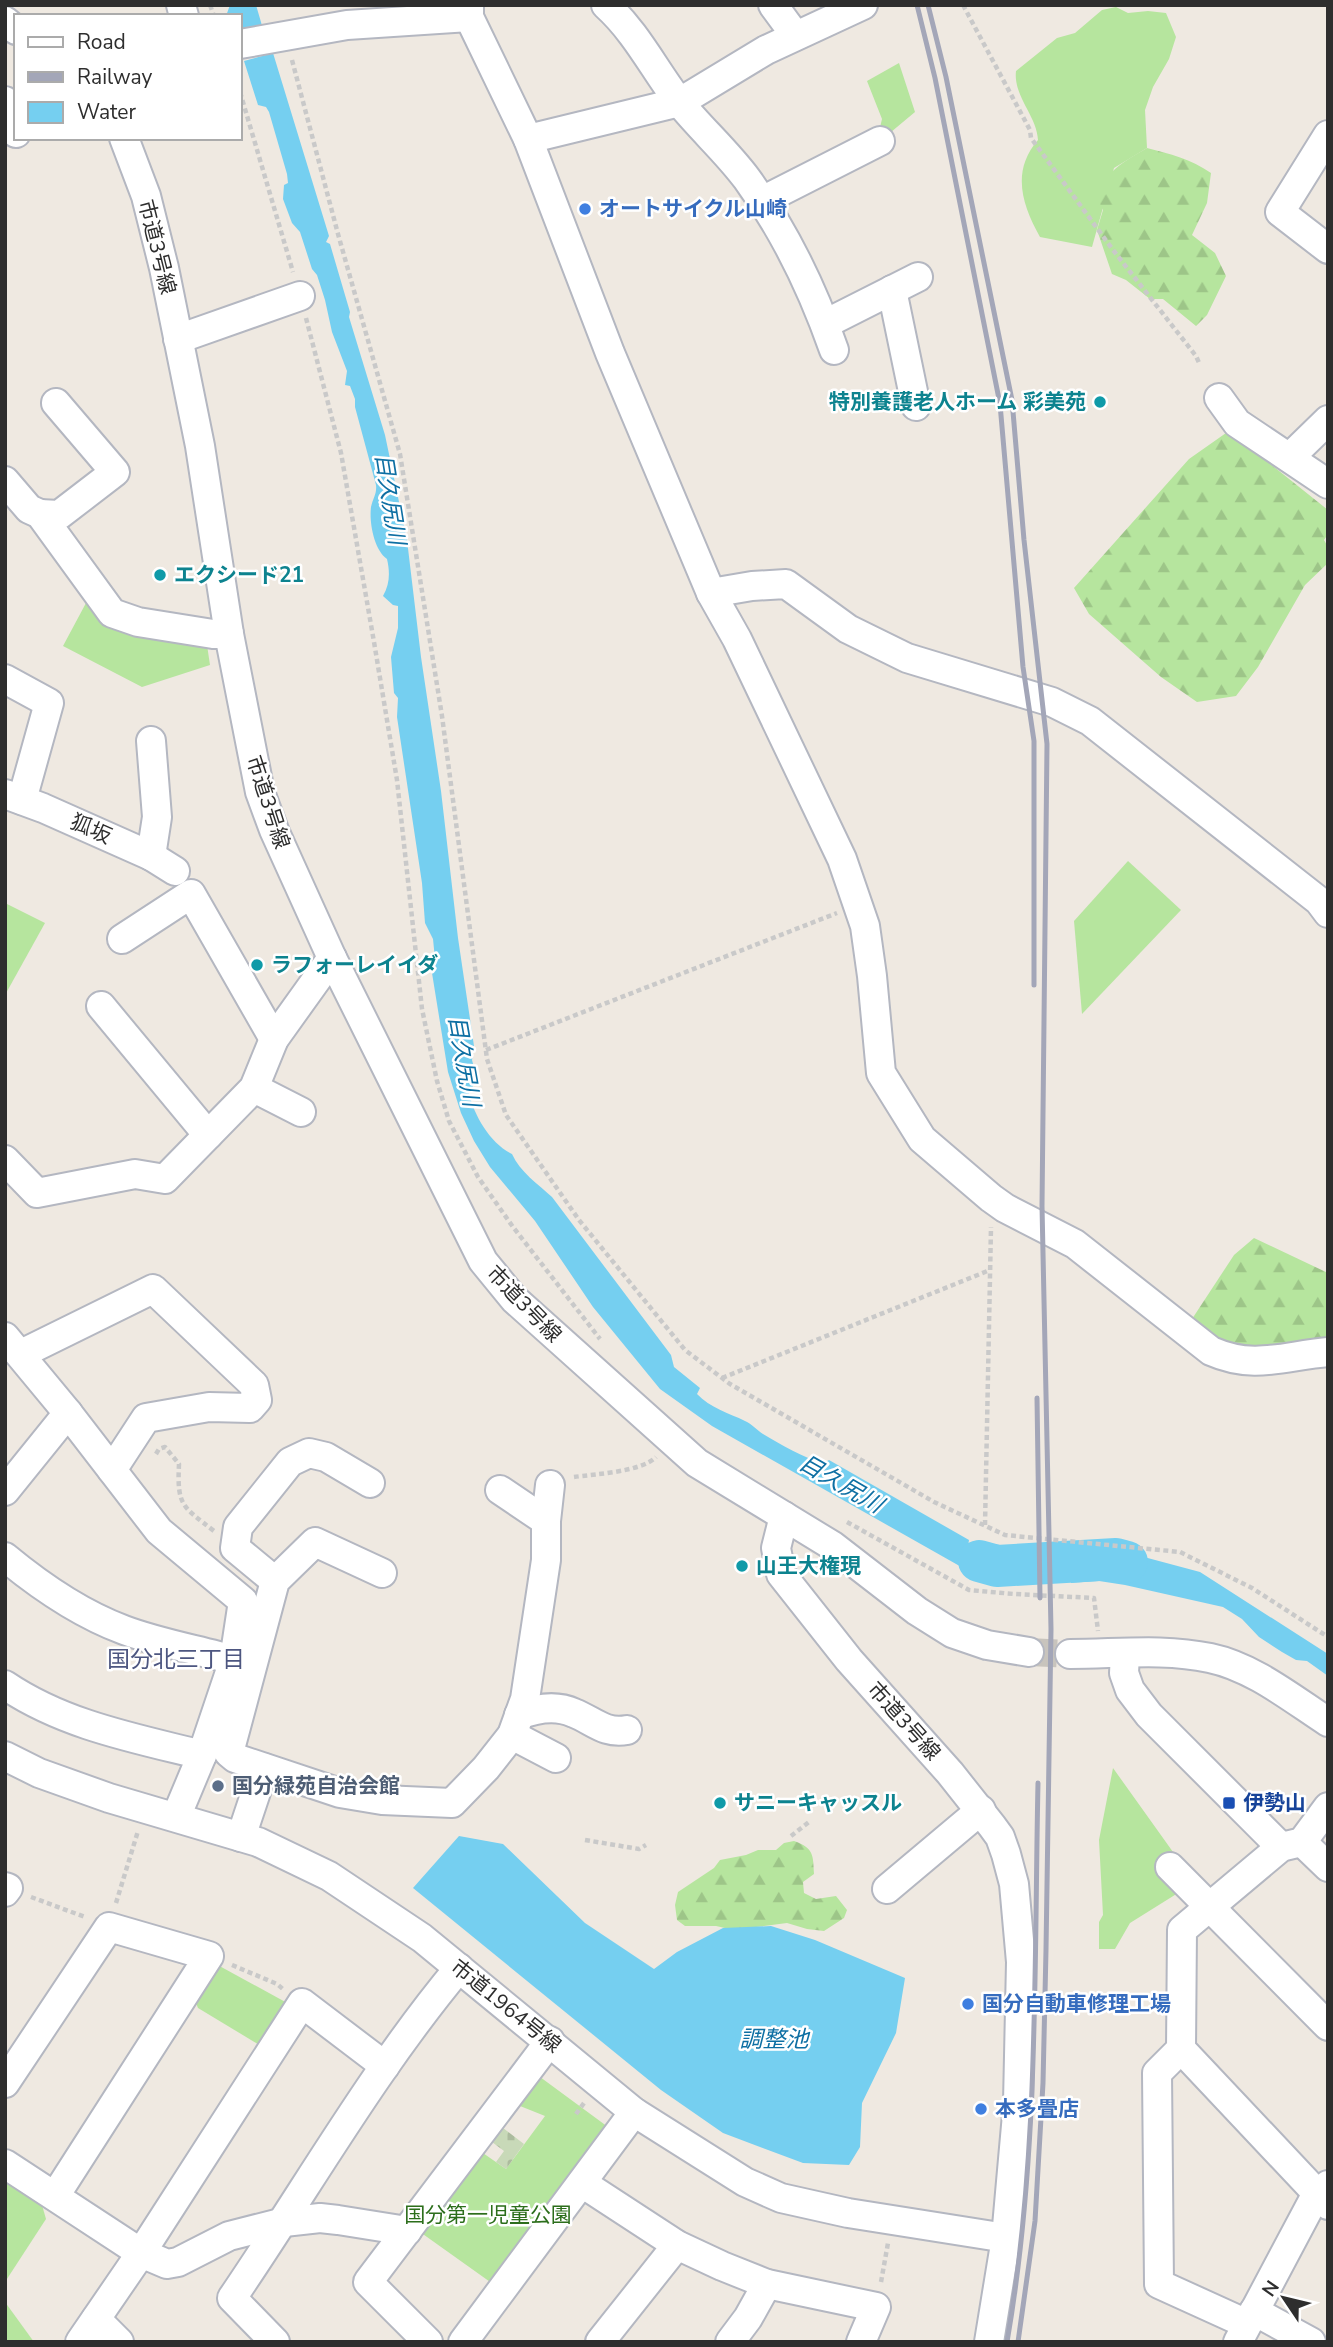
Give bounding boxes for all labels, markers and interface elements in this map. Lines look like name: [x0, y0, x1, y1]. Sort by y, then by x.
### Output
legend: [14, 14, 242, 140]
text: Road: [77, 28, 126, 56]
text: Railway: [77, 63, 152, 91]
text: Water: [77, 98, 136, 126]
place label: オートサイクル山崎: [599, 195, 787, 223]
street label: 市道3号線: [132, 197, 182, 297]
marker: オートサイクル山崎: [577, 201, 593, 217]
place label: 特別養護老人ホーム 彩美苑: [829, 388, 1086, 416]
marker: 特別養護老人ホーム 彩美苑: [1092, 394, 1108, 410]
water label: 目久尻川: [367, 451, 413, 550]
place label: エクシード21: [174, 561, 304, 589]
marker: エクシード21: [152, 567, 168, 583]
street label: 市道3号線: [240, 752, 296, 852]
street label: 狐坂: [66, 808, 116, 850]
place label: ラフォーレイイダ: [271, 951, 438, 979]
marker: ラフォーレイイダ: [249, 957, 265, 973]
water label: 目久尻川: [441, 1013, 488, 1112]
street label: 市道3号線: [480, 1260, 568, 1348]
water label: 目久尻川: [793, 1448, 891, 1522]
place label: 山王大権現: [756, 1552, 861, 1580]
marker: 山王大権現: [734, 1558, 750, 1574]
district label: 国分北三丁目: [107, 1644, 245, 1675]
street label: 市道3号線: [861, 1676, 947, 1766]
place label: 国分緑苑自治会館: [232, 1772, 400, 1800]
marker: 国分緑苑自治会館: [210, 1778, 226, 1794]
place label: サニーキャッスル: [734, 1789, 902, 1817]
place label: 伊勢山: [1243, 1789, 1306, 1817]
marker: サニーキャッスル: [712, 1795, 728, 1811]
marker: 伊勢山: [1221, 1795, 1237, 1811]
street label: 市道1964号線: [445, 1953, 567, 2059]
place label: 国分自動車修理工場: [982, 1990, 1171, 2018]
marker: 国分自動車修理工場: [960, 1996, 976, 2012]
water label: 調整池: [740, 2024, 811, 2055]
place label: 本多畳店: [995, 2095, 1079, 2123]
marker: 本多畳店: [973, 2101, 989, 2117]
park label: 国分第一児童公園: [404, 2201, 572, 2229]
north arrow: [1249, 2263, 1319, 2333]
text: N: [1256, 2276, 1286, 2302]

